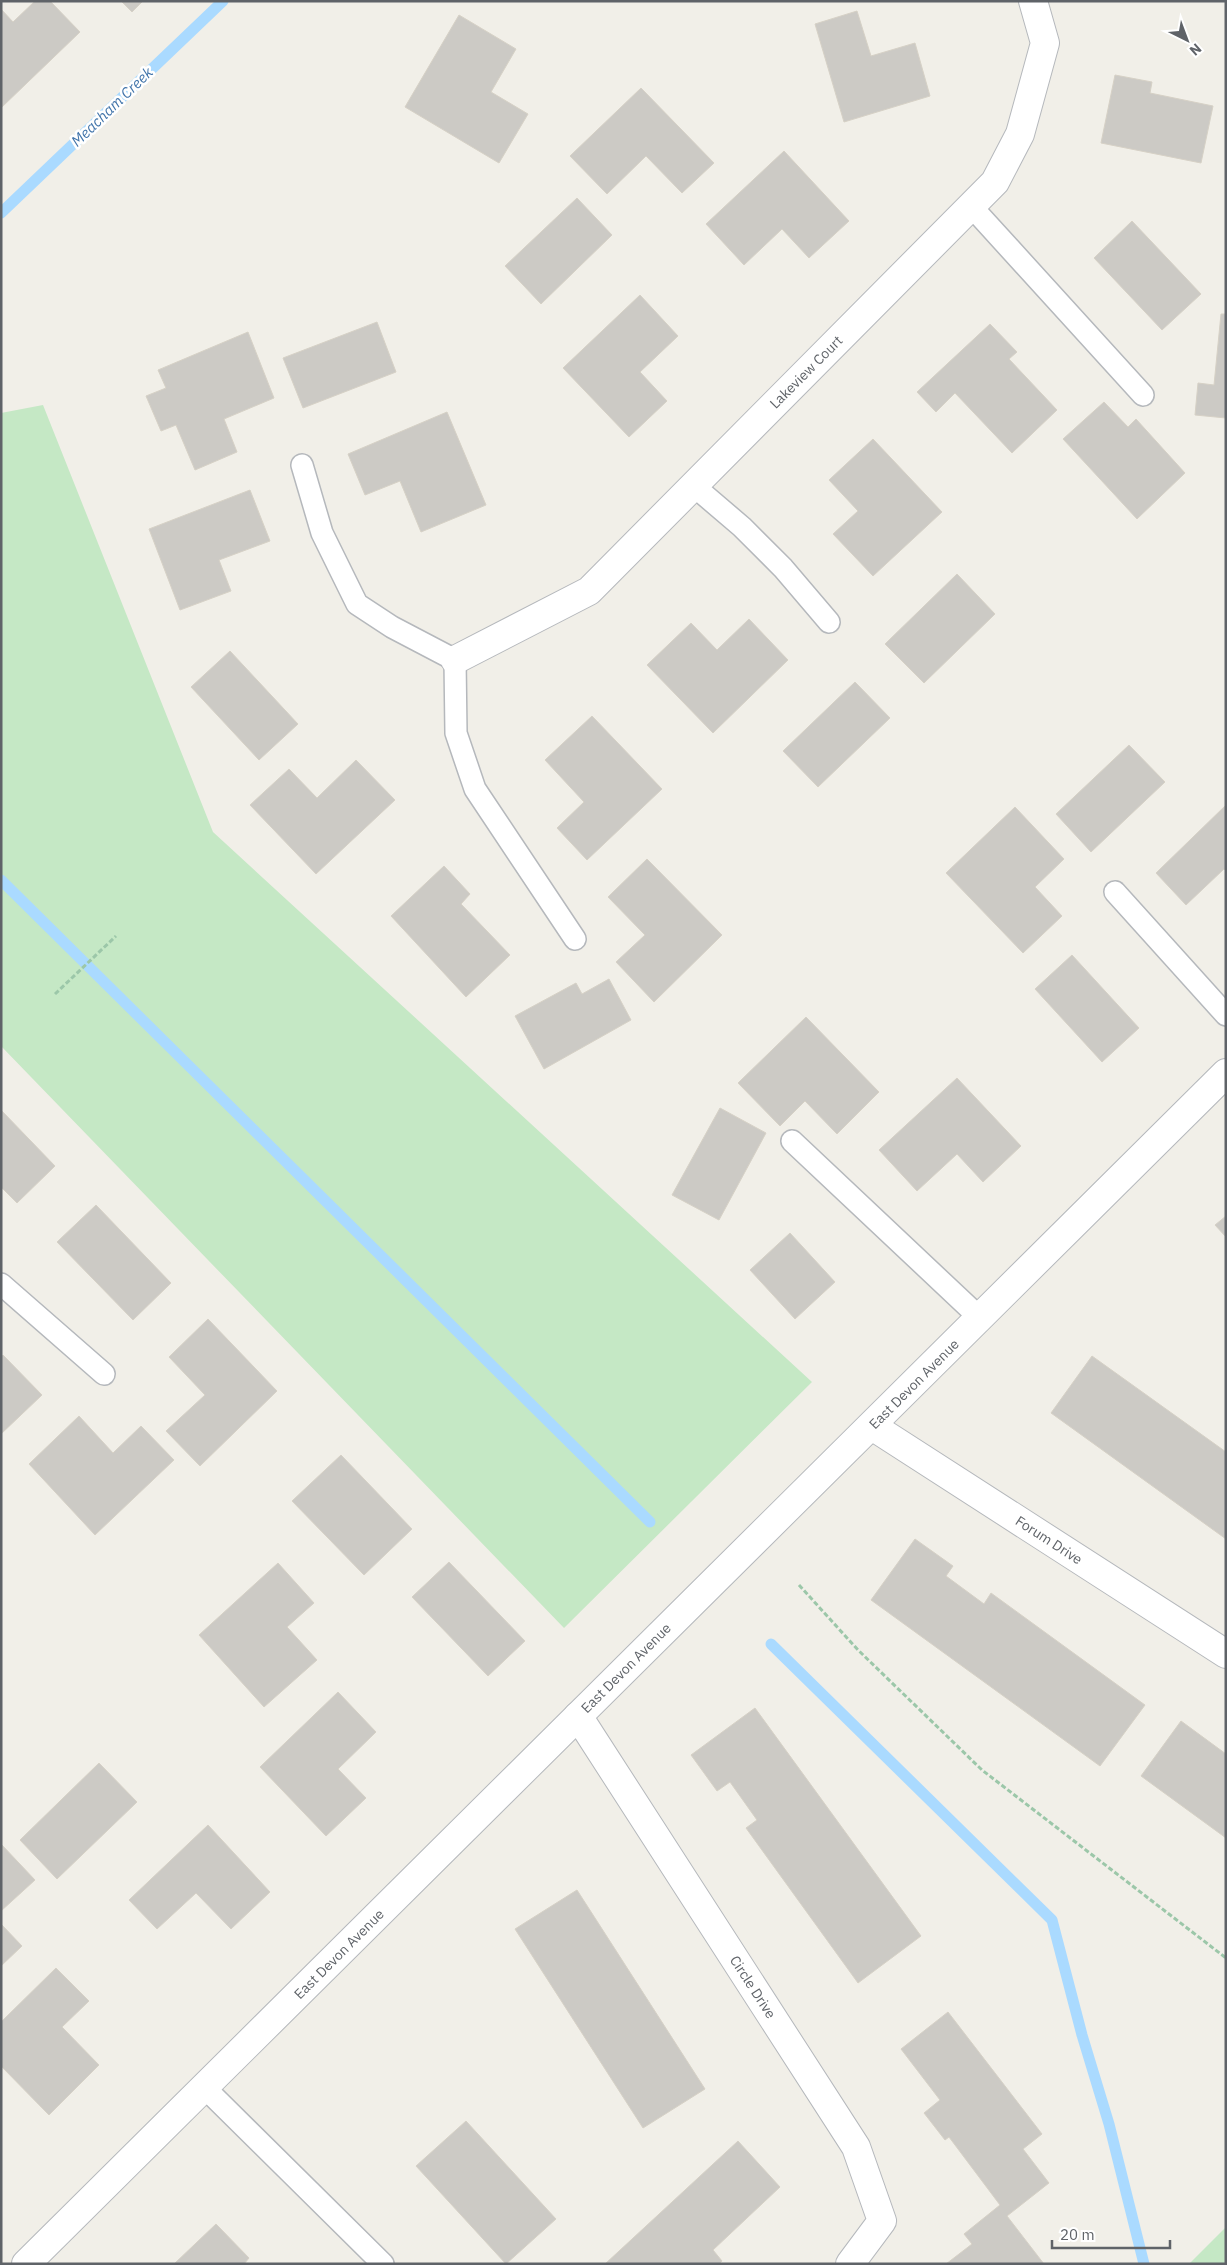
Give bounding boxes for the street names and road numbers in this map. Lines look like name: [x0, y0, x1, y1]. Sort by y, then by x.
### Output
street label: Lakeview Court: [766, 332, 846, 412]
street label: East Devon Avenue: [865, 1335, 963, 1433]
street label: Forum Drive: [1012, 1512, 1086, 1569]
street label: East Devon Avenue: [577, 1619, 675, 1717]
street label: East Devon Avenue: [290, 1905, 388, 2003]
street label: Circle Drive: [726, 1952, 780, 2022]

